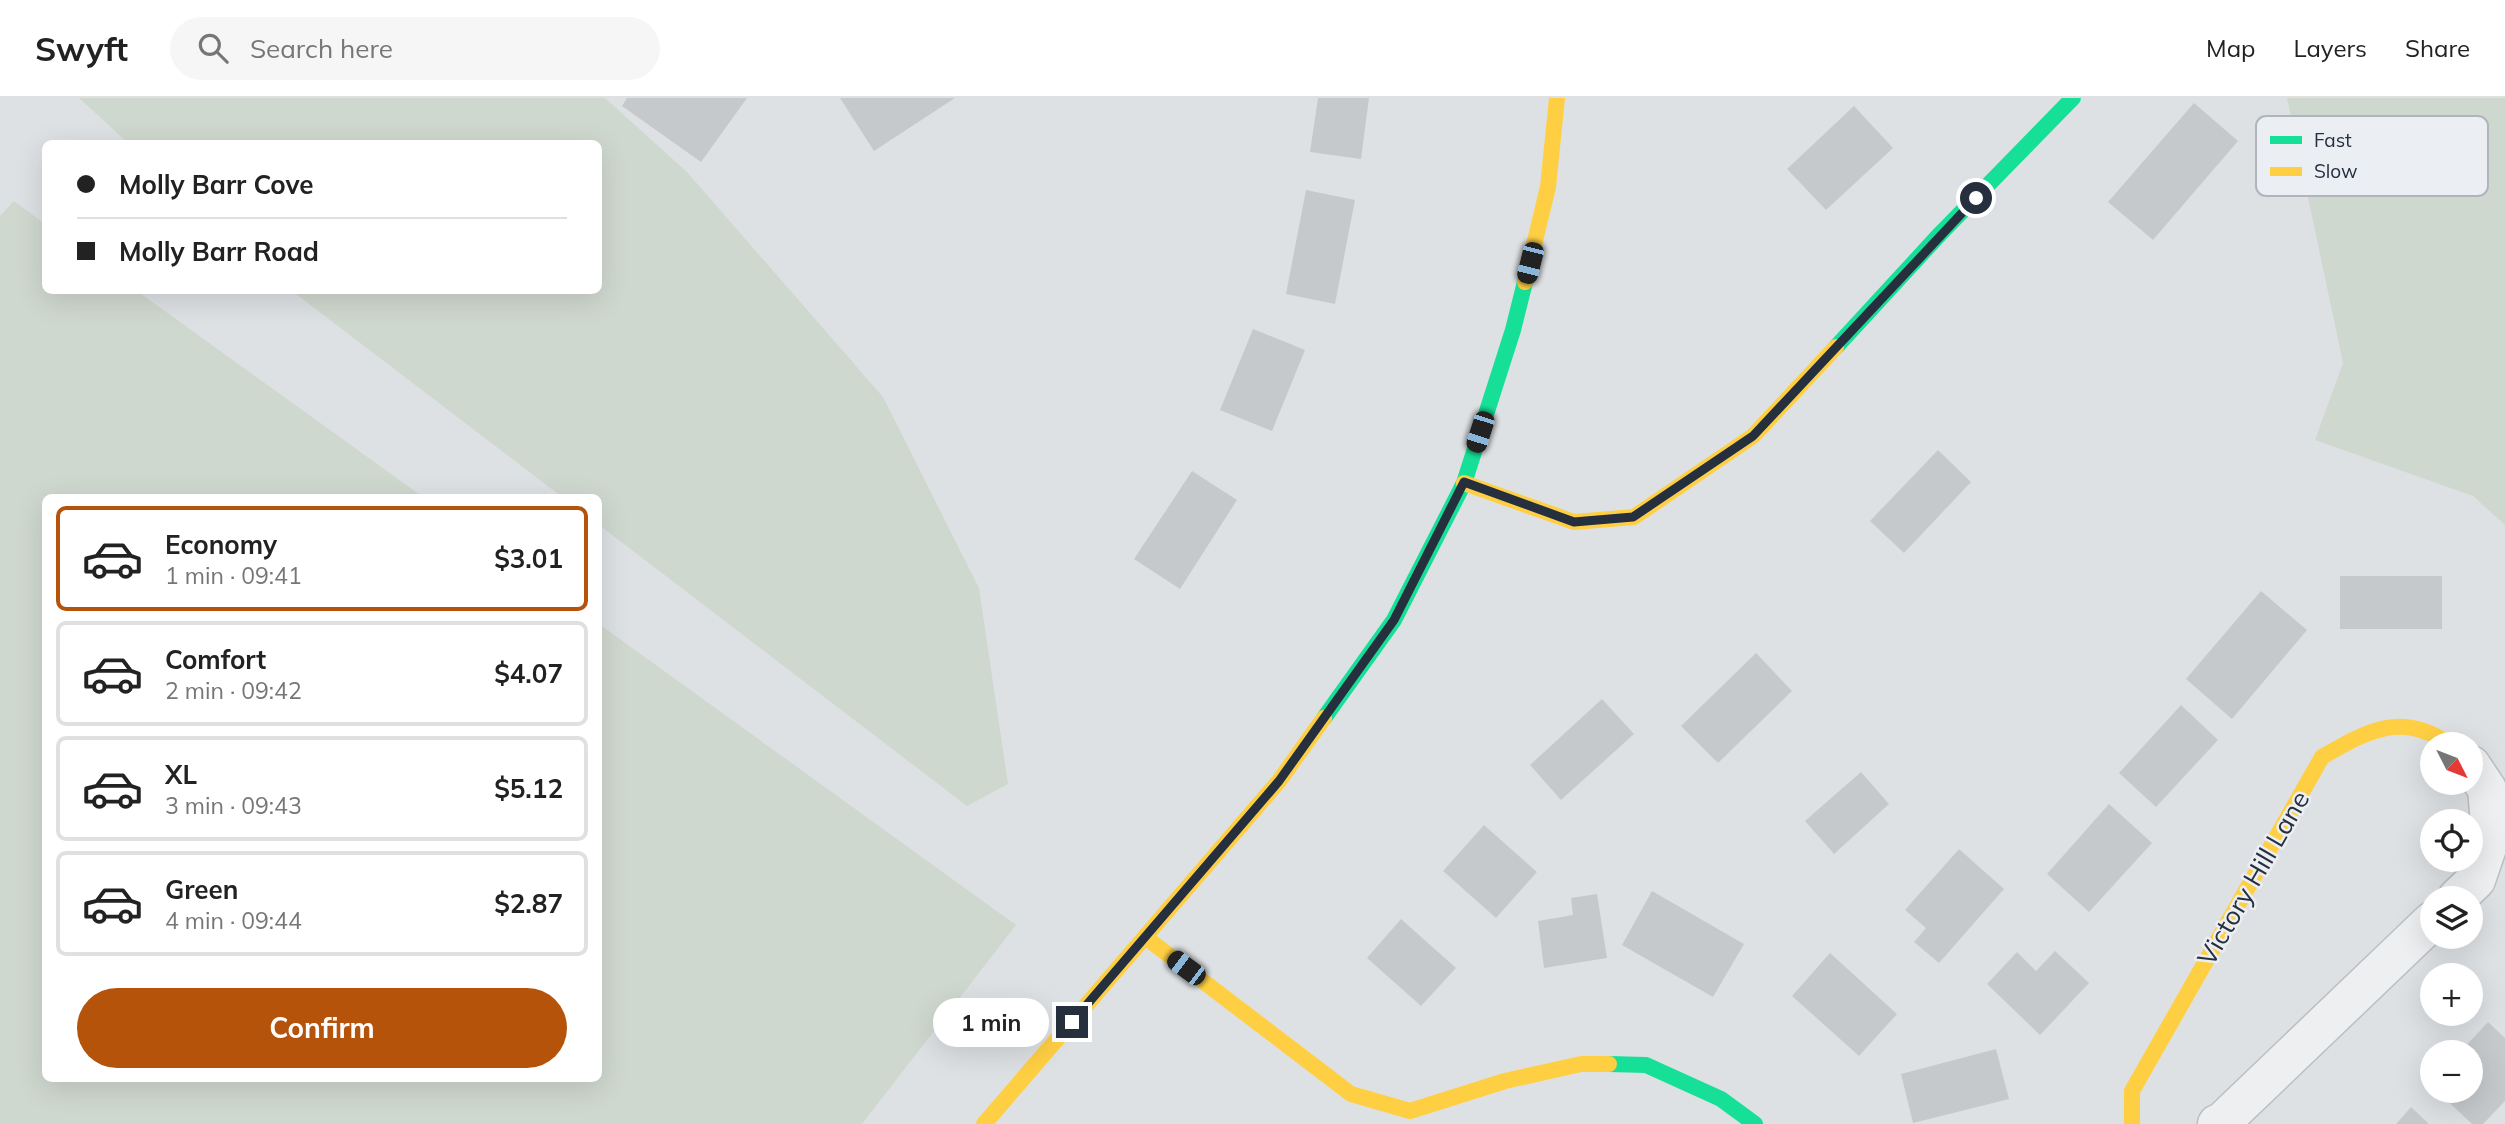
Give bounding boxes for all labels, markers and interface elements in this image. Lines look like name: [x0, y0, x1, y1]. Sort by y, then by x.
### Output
search box: [170, 17, 660, 80]
text: Swyft: [35, 28, 128, 69]
icon: search: [194, 29, 232, 67]
text: Search here: [250, 32, 393, 65]
text: Map: [2206, 33, 2255, 63]
text: Layers: [2293, 33, 2367, 63]
text: Share: [2405, 33, 2470, 63]
legend: [2256, 116, 2488, 196]
text: Fast: [2314, 128, 2352, 152]
text: Slow: [2314, 159, 2358, 183]
text: Molly Barr Cove: [119, 168, 314, 201]
route start: [1960, 182, 1992, 214]
text: Molly Barr Road: [119, 235, 319, 268]
car: [1515, 240, 1546, 286]
car: [1464, 409, 1497, 455]
icon: car: [81, 527, 144, 590]
text: Economy: [165, 528, 277, 561]
text: $3.01: [494, 542, 563, 575]
text: 1 min · 09:41: [165, 561, 302, 590]
icon: car: [81, 642, 144, 705]
text: Comfort: [165, 643, 266, 676]
text: $4.07: [494, 657, 563, 690]
text: 2 min · 09:42: [165, 676, 302, 705]
north arrow: [2420, 732, 2483, 794]
map controls: [2420, 732, 2483, 1103]
icon: car: [81, 757, 144, 820]
text: XL: [165, 758, 197, 791]
text: $5.12: [494, 772, 563, 805]
street label: Victory Hill Lane: [2190, 785, 2316, 971]
text: 3 min · 09:43: [165, 791, 302, 820]
button: locate: [2420, 809, 2483, 872]
icon: car: [81, 872, 144, 935]
text: Green: [165, 873, 238, 906]
button: layers: [2420, 886, 2483, 949]
text: $2.87: [494, 887, 563, 920]
text: 4 min · 09:44: [165, 906, 302, 935]
car: [1163, 947, 1210, 989]
button: +: [2420, 963, 2483, 1026]
button: Confirm: [77, 988, 567, 1068]
callout: 1 min: [932, 998, 1048, 1046]
route end: [1056, 1006, 1088, 1038]
text: 1 min: [961, 1008, 1021, 1037]
button: −: [2420, 1040, 2483, 1103]

